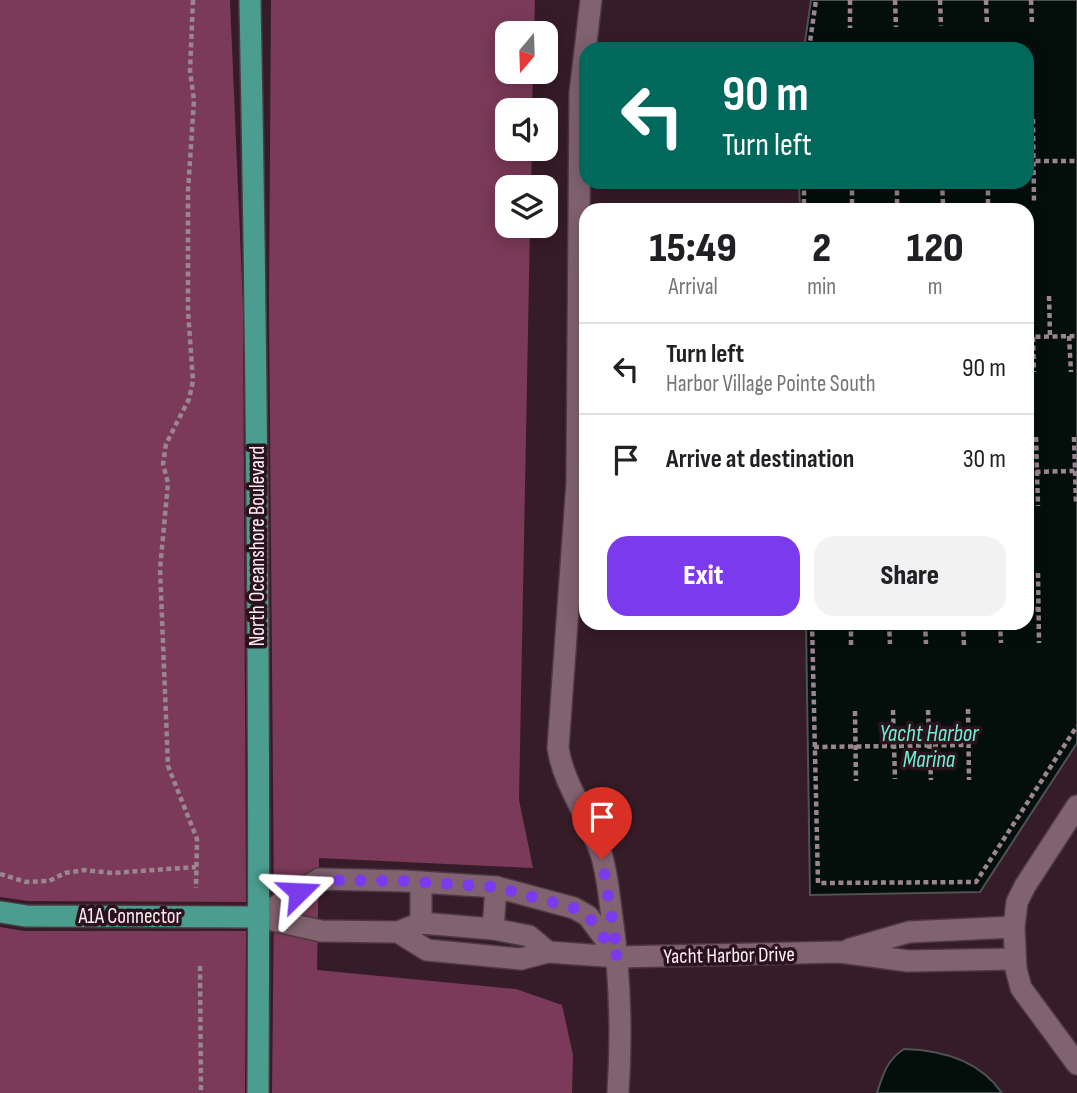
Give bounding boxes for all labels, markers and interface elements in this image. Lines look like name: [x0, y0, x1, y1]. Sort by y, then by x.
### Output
north arrow: [495, 21, 558, 84]
map controls: [495, 21, 558, 238]
text: 90 m: [722, 66, 809, 125]
icon: left: [607, 70, 698, 161]
button: sound: [495, 98, 558, 161]
text: Turn left: [722, 126, 812, 165]
button: layers: [495, 175, 558, 238]
text: 15:49: [649, 223, 737, 274]
text: 2: [812, 223, 831, 274]
text: 120: [906, 223, 964, 274]
text: Arrival: [668, 273, 718, 301]
text: min: [807, 273, 836, 301]
text: m: [928, 273, 942, 301]
text: Turn left: [666, 339, 744, 370]
icon: left: [607, 350, 645, 388]
text: 90 m: [962, 353, 1006, 384]
text: Harbor Village Pointe South: [666, 370, 876, 398]
icon: arrive: [607, 441, 645, 479]
text: Arrive at destination: [666, 444, 854, 475]
text: 30 m: [963, 444, 1006, 475]
street label: North Oceanshore Boulevard: [245, 446, 270, 646]
button: Exit: [607, 536, 800, 616]
button: Share: [814, 536, 1006, 616]
water label: Yacht Harbor Marina: [879, 720, 980, 774]
pin: [572, 787, 632, 859]
icon: arrive: [583, 798, 621, 836]
position arrow: [262, 855, 336, 929]
street label: A1A Connector: [77, 904, 182, 929]
street label: Yacht Harbor Drive: [663, 942, 795, 969]

